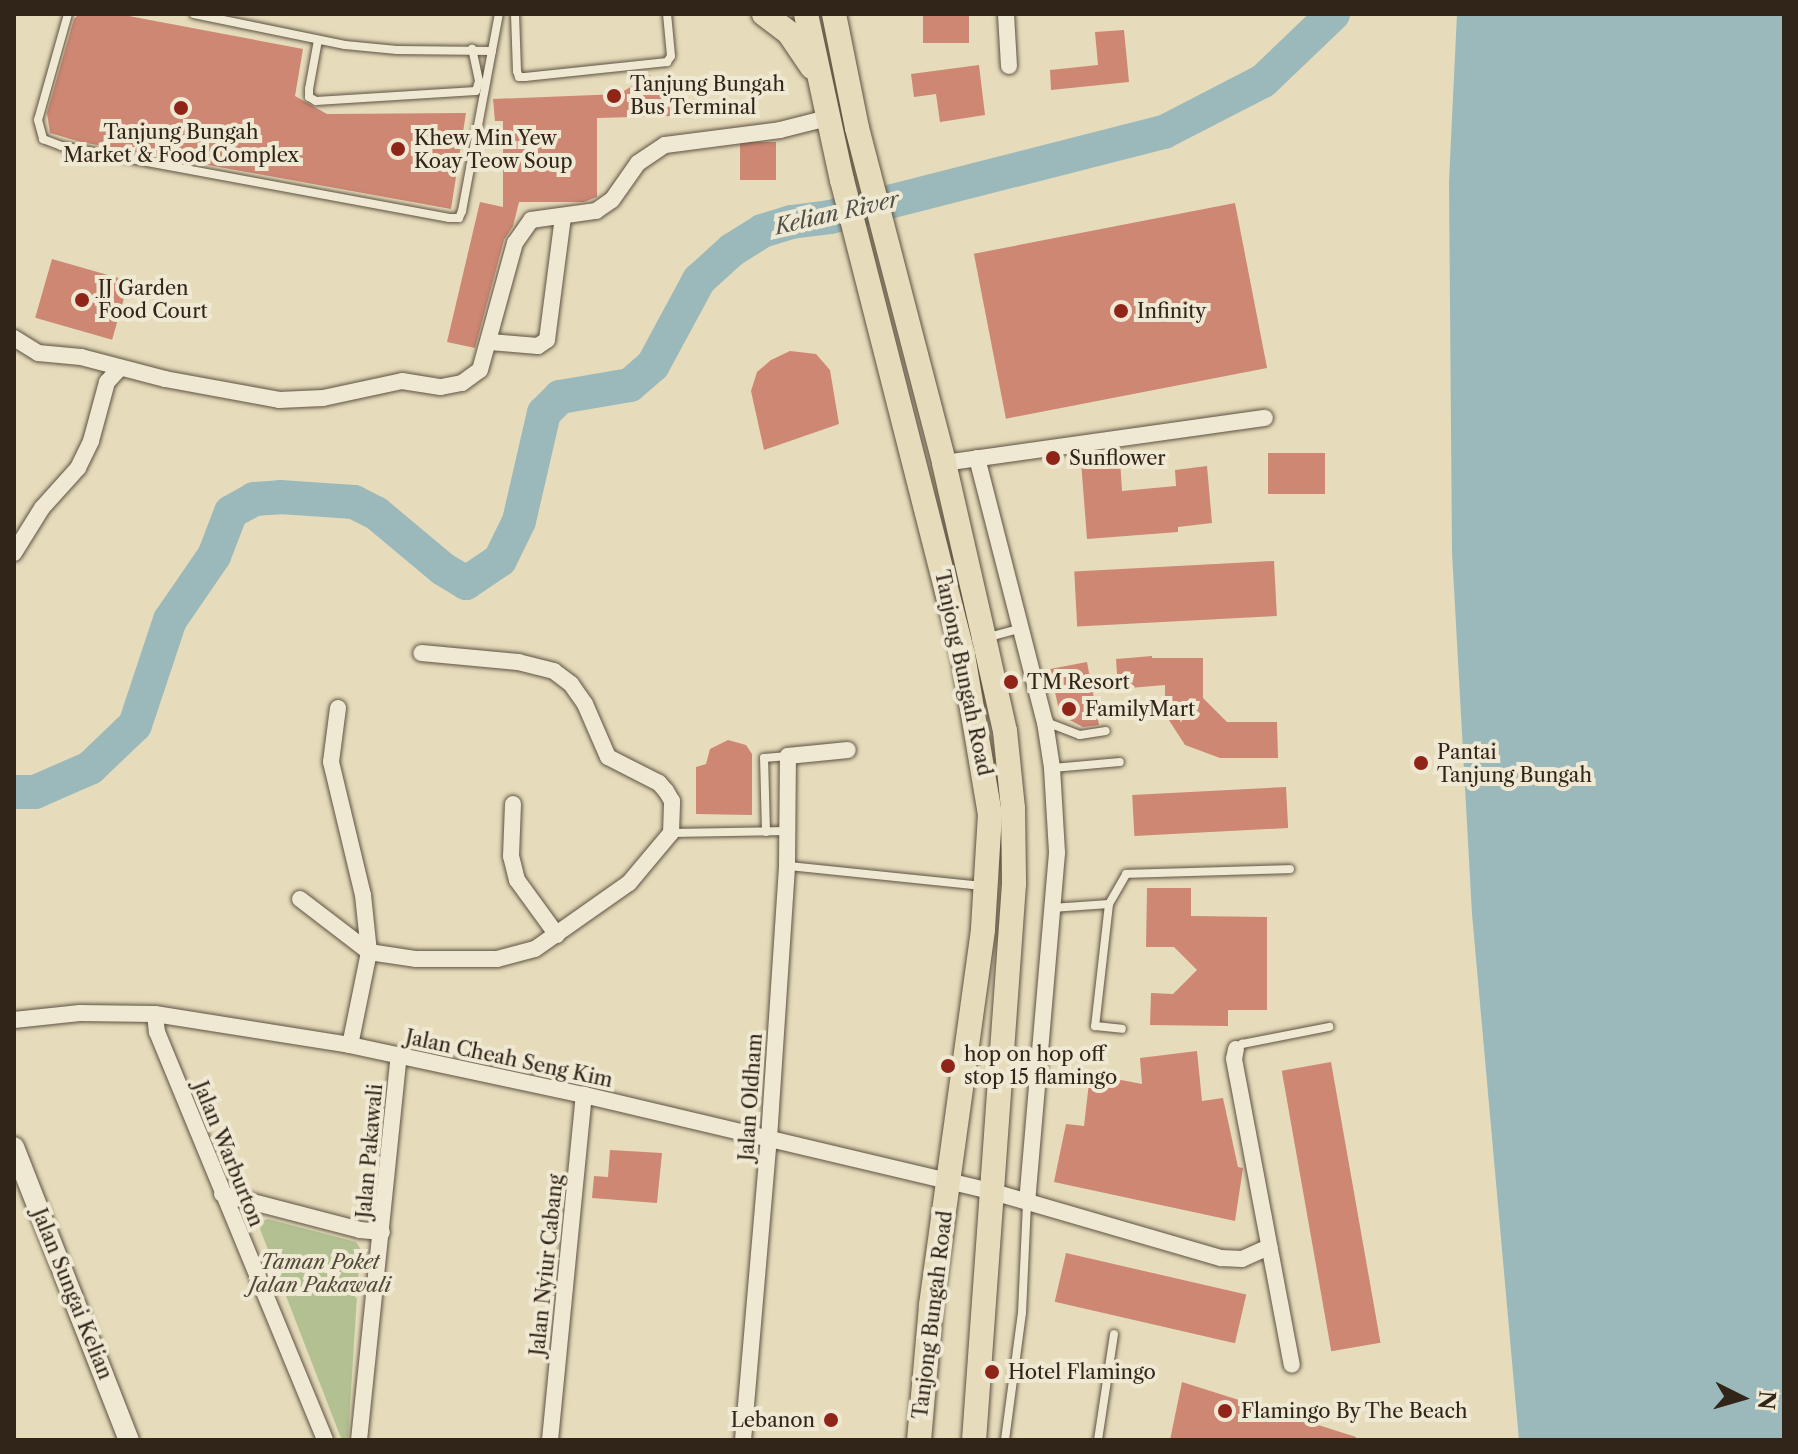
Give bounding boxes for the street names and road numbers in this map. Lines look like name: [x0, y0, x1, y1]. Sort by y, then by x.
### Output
street label: Tanjong Bungah Road: [929, 568, 997, 778]
street label: Jalan Cheah Seng Kim: [403, 1025, 615, 1093]
street label: Jalan Oldham: [735, 1032, 767, 1162]
street label: Jalan Warburton: [188, 1077, 268, 1231]
street label: Jalan Pakawali: [352, 1083, 388, 1219]
street label: Jalan Nyiur Cabang: [526, 1173, 568, 1357]
street label: Jalan Sungai Kelian: [27, 1205, 117, 1383]
street label: Tanjong Bungah Road: [908, 1210, 958, 1420]

